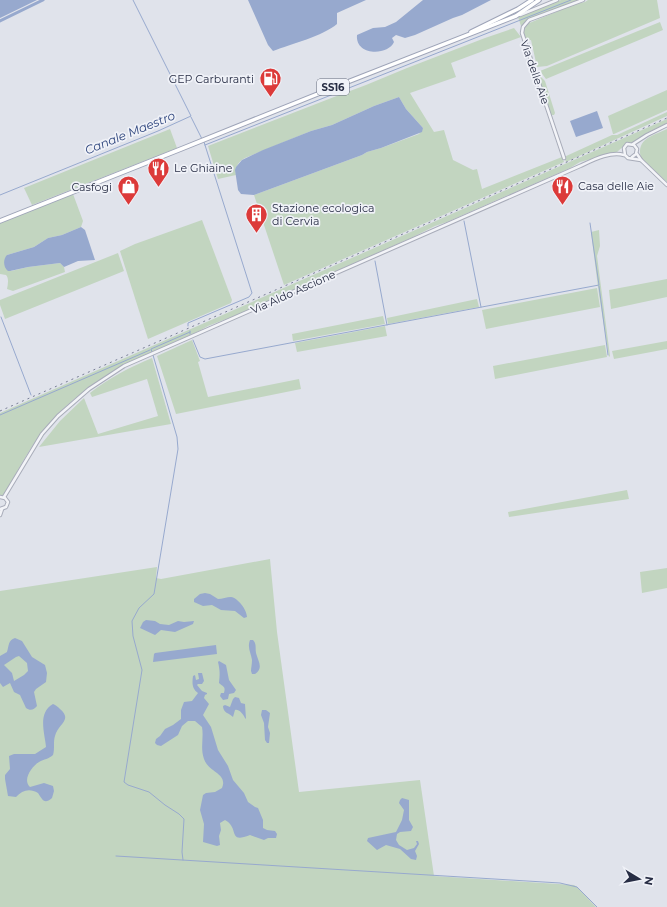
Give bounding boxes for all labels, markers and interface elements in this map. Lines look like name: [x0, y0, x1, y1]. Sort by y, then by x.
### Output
street label: Via delle Aie: [517, 38, 553, 106]
fuel station icon: GEP Carburanti: [257, 66, 283, 99]
place label: GEP Carburanti: [169, 72, 254, 86]
road number: SS16: [317, 79, 349, 95]
water label: Canale Maestro: [82, 107, 178, 157]
restaurant icon: Le Ghiaine: [145, 155, 171, 188]
place label: Le Ghiaine: [174, 161, 233, 175]
restaurant icon: Casa delle Aie: [549, 173, 575, 206]
shop icon: Casfogi: [115, 174, 141, 207]
place label: Casa delle Aie: [578, 179, 654, 193]
place label: Casfogi: [71, 180, 112, 194]
building icon: Stazione ecologica di Cervia: [244, 201, 270, 234]
place label: Stazione ecologica di Cervia: [272, 201, 375, 228]
street label: Via Aldo Ascione: [249, 267, 338, 317]
north arrow: [619, 859, 659, 899]
text: N: [641, 875, 657, 886]

